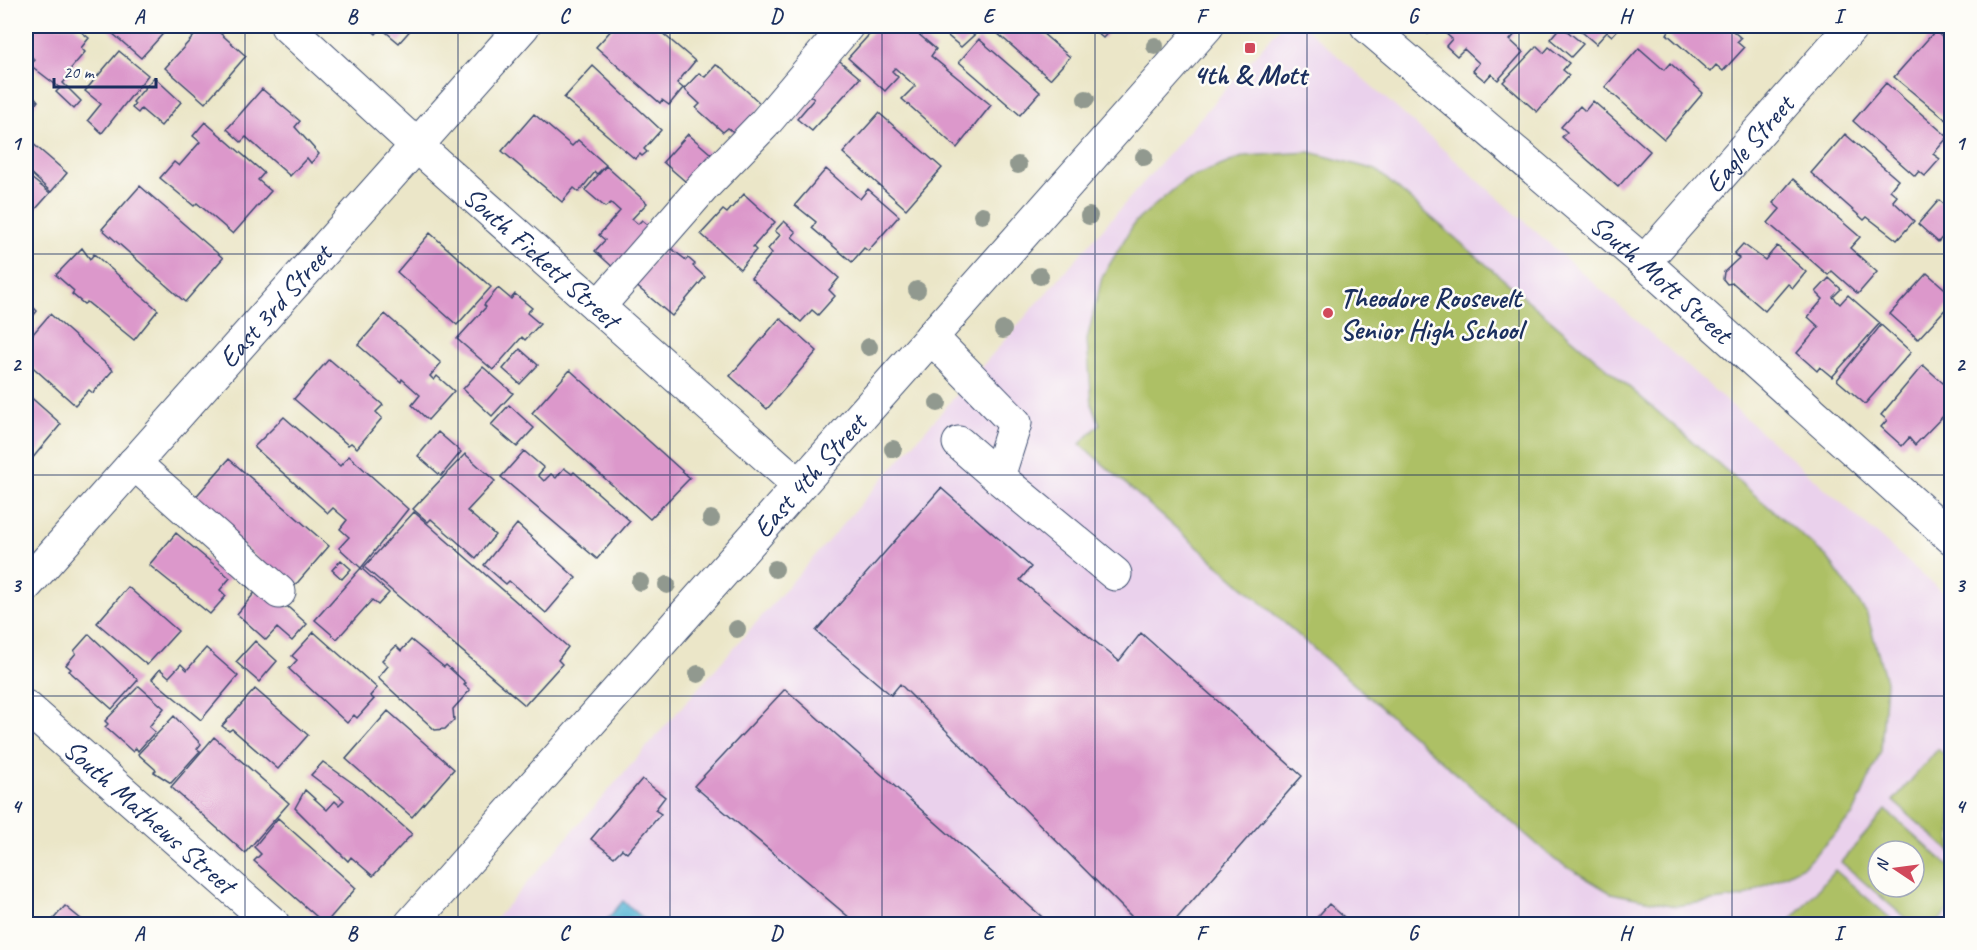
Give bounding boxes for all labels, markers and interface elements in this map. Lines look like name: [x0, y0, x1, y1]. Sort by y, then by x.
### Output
text: A: [134, 4, 146, 29]
text: B: [347, 4, 359, 29]
text: C: [559, 4, 571, 29]
text: D: [770, 4, 784, 29]
text: E: [983, 4, 997, 29]
text: F: [1196, 4, 1210, 29]
text: G: [1408, 4, 1421, 29]
text: H: [1619, 4, 1634, 29]
text: I: [1834, 4, 1847, 29]
marker: 4th & Mott: [1243, 41, 1257, 55]
scale bar: [54, 51, 156, 89]
place label: 4th & Mott: [1193, 57, 1310, 92]
text: 20 m: [63, 61, 96, 83]
street label: Eagle Street: [1697, 86, 1803, 200]
text: 1: [12, 131, 23, 156]
text: 1: [1956, 131, 1967, 156]
street label: South Fickett Street: [456, 179, 630, 338]
street label: South Mott Street: [1583, 207, 1741, 353]
street label: East 3rd Street: [211, 235, 341, 375]
place label: Theodore Roosevelt Senior High School: [1340, 280, 1528, 347]
marker: Theodore Roosevelt Senior High School: [1321, 306, 1335, 320]
text: 2: [12, 352, 23, 377]
text: 2: [1956, 352, 1967, 377]
street label: East 4th Street: [745, 404, 876, 545]
text: 3: [12, 573, 23, 598]
text: 3: [1956, 573, 1967, 598]
street label: South Mathews Street: [56, 731, 246, 904]
text: 4: [12, 794, 24, 819]
text: 4: [1956, 794, 1968, 819]
north arrow: [1866, 839, 1926, 899]
text: N: [1872, 856, 1894, 873]
text: A: [134, 921, 146, 946]
text: B: [347, 921, 359, 946]
text: C: [559, 921, 571, 946]
text: D: [770, 921, 784, 946]
text: E: [983, 921, 997, 946]
text: F: [1196, 921, 1210, 946]
text: G: [1408, 921, 1421, 946]
text: H: [1619, 921, 1634, 946]
text: I: [1834, 921, 1847, 946]

